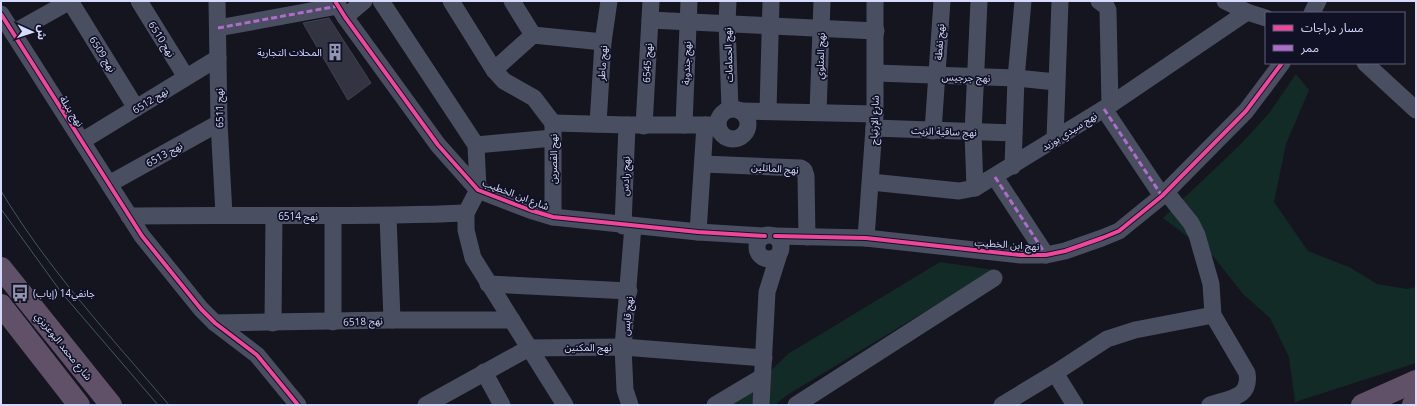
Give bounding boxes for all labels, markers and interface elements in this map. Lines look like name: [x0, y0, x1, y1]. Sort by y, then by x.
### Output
north arrow: [12, 12, 52, 52]
legend: [1265, 12, 1405, 64]
street label: نهج 6510: [145, 18, 179, 60]
text: مسار دراجات: [1301, 19, 1364, 36]
street label: نهج نفطة: [931, 23, 948, 61]
text: ش: [35, 25, 50, 40]
street label: نهج الحمامات: [720, 27, 737, 83]
street label: نهج المتلوي: [812, 32, 829, 80]
street label: نهج 6509: [86, 33, 120, 75]
text: ممر: [1300, 39, 1319, 56]
street label: نهج جندوبة: [678, 41, 695, 85]
building icon: المحلات التجارية: [325, 42, 345, 62]
street label: نهج 6545: [639, 42, 656, 83]
street label: نهج ماطر: [594, 44, 611, 82]
place label: المحلات التجارية: [257, 45, 322, 59]
street label: نهج جرجيس: [941, 69, 991, 86]
street label: نهج 6512: [129, 83, 171, 117]
street label: نهج 6511: [212, 88, 227, 128]
street label: نهج بنبلة: [56, 93, 87, 130]
street label: شارع الإرتياح: [866, 95, 883, 145]
street label: نهج سيدي بوزيد: [1039, 108, 1100, 155]
street label: نهج ساقية الزيت: [911, 123, 977, 140]
street label: نهج القصرين: [546, 134, 561, 184]
street label: نهج 6513: [143, 138, 186, 171]
street label: نهج رادس: [617, 156, 634, 196]
street label: نهج الماتلين: [751, 159, 800, 178]
street label: شارع ابن الخطيب: [480, 175, 551, 214]
street label: نهج 6514: [278, 209, 318, 224]
street label: نهج ابن الخطيب: [974, 235, 1040, 254]
bus stop icon: جانفي14 (إياب): [10, 283, 30, 303]
place label: جانفي14 (إياب): [33, 286, 95, 301]
street label: نهج قابس: [618, 295, 637, 337]
street label: شارع محمد البوعزيزي: [31, 309, 96, 384]
street label: نهج 6518: [343, 313, 383, 330]
street label: نهج المكنين: [564, 340, 612, 355]

